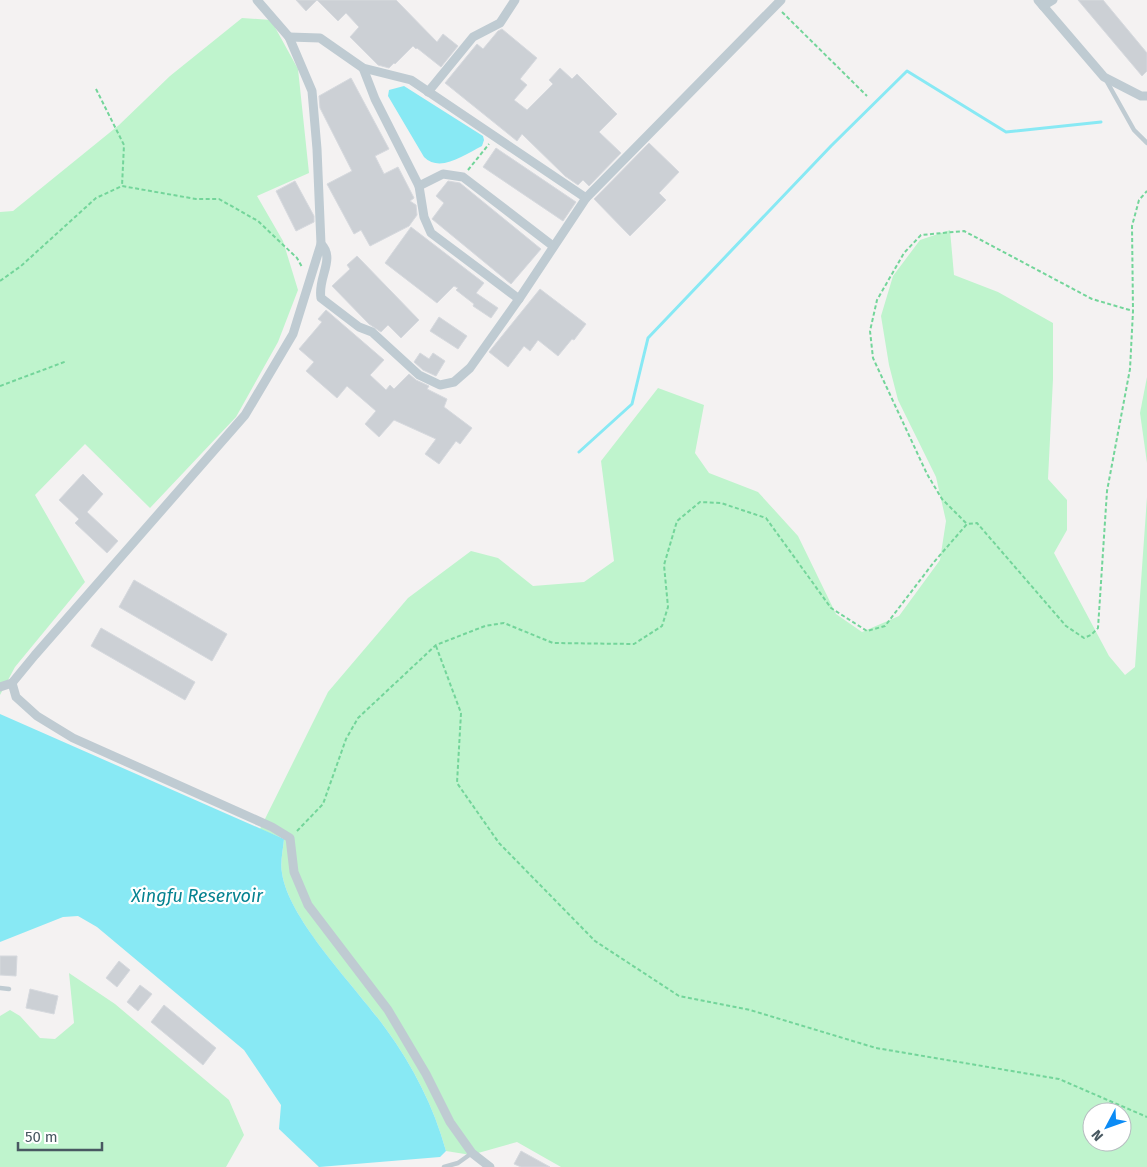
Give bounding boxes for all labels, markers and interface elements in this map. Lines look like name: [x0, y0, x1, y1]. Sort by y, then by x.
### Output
water label: Xingfu Reservoir: [130, 885, 264, 907]
north arrow: [1082, 1102, 1132, 1152]
scale bar: [18, 1120, 101, 1152]
text: N: [1088, 1126, 1107, 1144]
text: 50 m: [25, 1128, 58, 1146]

